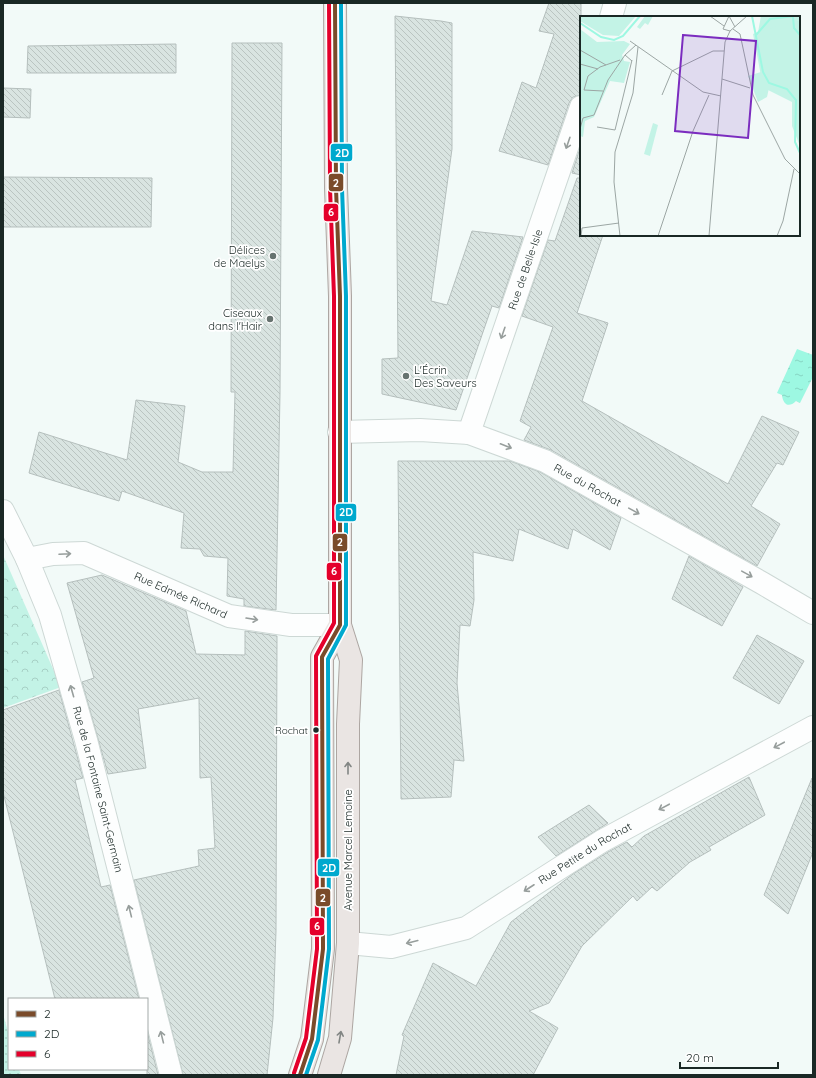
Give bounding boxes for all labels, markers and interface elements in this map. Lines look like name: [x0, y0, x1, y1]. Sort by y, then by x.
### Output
inset map: [580, 16, 800, 236]
one-way arrow: [564, 137, 572, 149]
line badge: 2D: [330, 143, 353, 162]
text: 2D: [335, 146, 349, 160]
line badge: 2: [328, 173, 344, 192]
text: 2: [333, 176, 339, 190]
line badge: 6: [323, 203, 339, 222]
text: 6: [328, 205, 334, 219]
street label: Rue de Belle-Isle: [505, 227, 545, 311]
place label: Délices de Maelys: [213, 243, 265, 270]
marker: Délices de Maelys: [268, 251, 278, 261]
place label: Ciseaux dans l'Hair: [208, 306, 263, 333]
marker: Ciseaux dans l'Hair: [265, 314, 275, 324]
one-way arrow: [499, 326, 507, 338]
place label: L'Écrin Des Saveurs: [414, 363, 477, 390]
marker: L'Écrin Des Saveurs: [401, 371, 411, 381]
one-way arrow: [499, 443, 511, 451]
street label: Rue du Rochat: [551, 460, 624, 510]
line badge: 2D: [335, 503, 357, 522]
text: 2D: [339, 505, 353, 519]
one-way arrow: [628, 507, 640, 515]
line badge: 2: [332, 533, 348, 552]
text: 2: [337, 535, 343, 549]
one-way arrow: [58, 550, 71, 557]
line badge: 6: [326, 562, 342, 581]
text: 6: [331, 564, 337, 578]
street label: Rue Edmée Richard: [132, 569, 229, 621]
one-way arrow: [741, 571, 753, 579]
one-way arrow: [245, 615, 258, 623]
one-way arrow: [68, 684, 75, 697]
street label: Rue de la Fontaine Saint-Germain: [70, 704, 126, 874]
place label: Rochat: [275, 724, 309, 737]
marker: Rochat: [311, 725, 321, 735]
one-way arrow: [773, 742, 785, 750]
one-way arrow: [344, 762, 352, 775]
street label: Avenue Marcel Lemoine: [341, 789, 355, 911]
one-way arrow: [658, 804, 670, 811]
street label: Rue Petite du Rochat: [536, 819, 634, 887]
line badge: 2D: [317, 858, 340, 877]
text: 2D: [322, 861, 336, 875]
one-way arrow: [523, 884, 534, 892]
line badge: 2: [315, 888, 331, 907]
text: 2: [320, 891, 326, 905]
one-way arrow: [125, 905, 133, 918]
line badge: 6: [309, 917, 325, 936]
text: 6: [314, 919, 320, 933]
one-way arrow: [406, 938, 419, 946]
legend: [8, 998, 148, 1070]
text: 2: [44, 1006, 51, 1021]
text: 2D: [44, 1026, 60, 1041]
one-way arrow: [157, 1031, 165, 1044]
one-way arrow: [336, 1031, 344, 1044]
scale bar: [680, 1044, 778, 1070]
text: 6: [44, 1046, 51, 1061]
text: 20 m: [686, 1050, 714, 1065]

